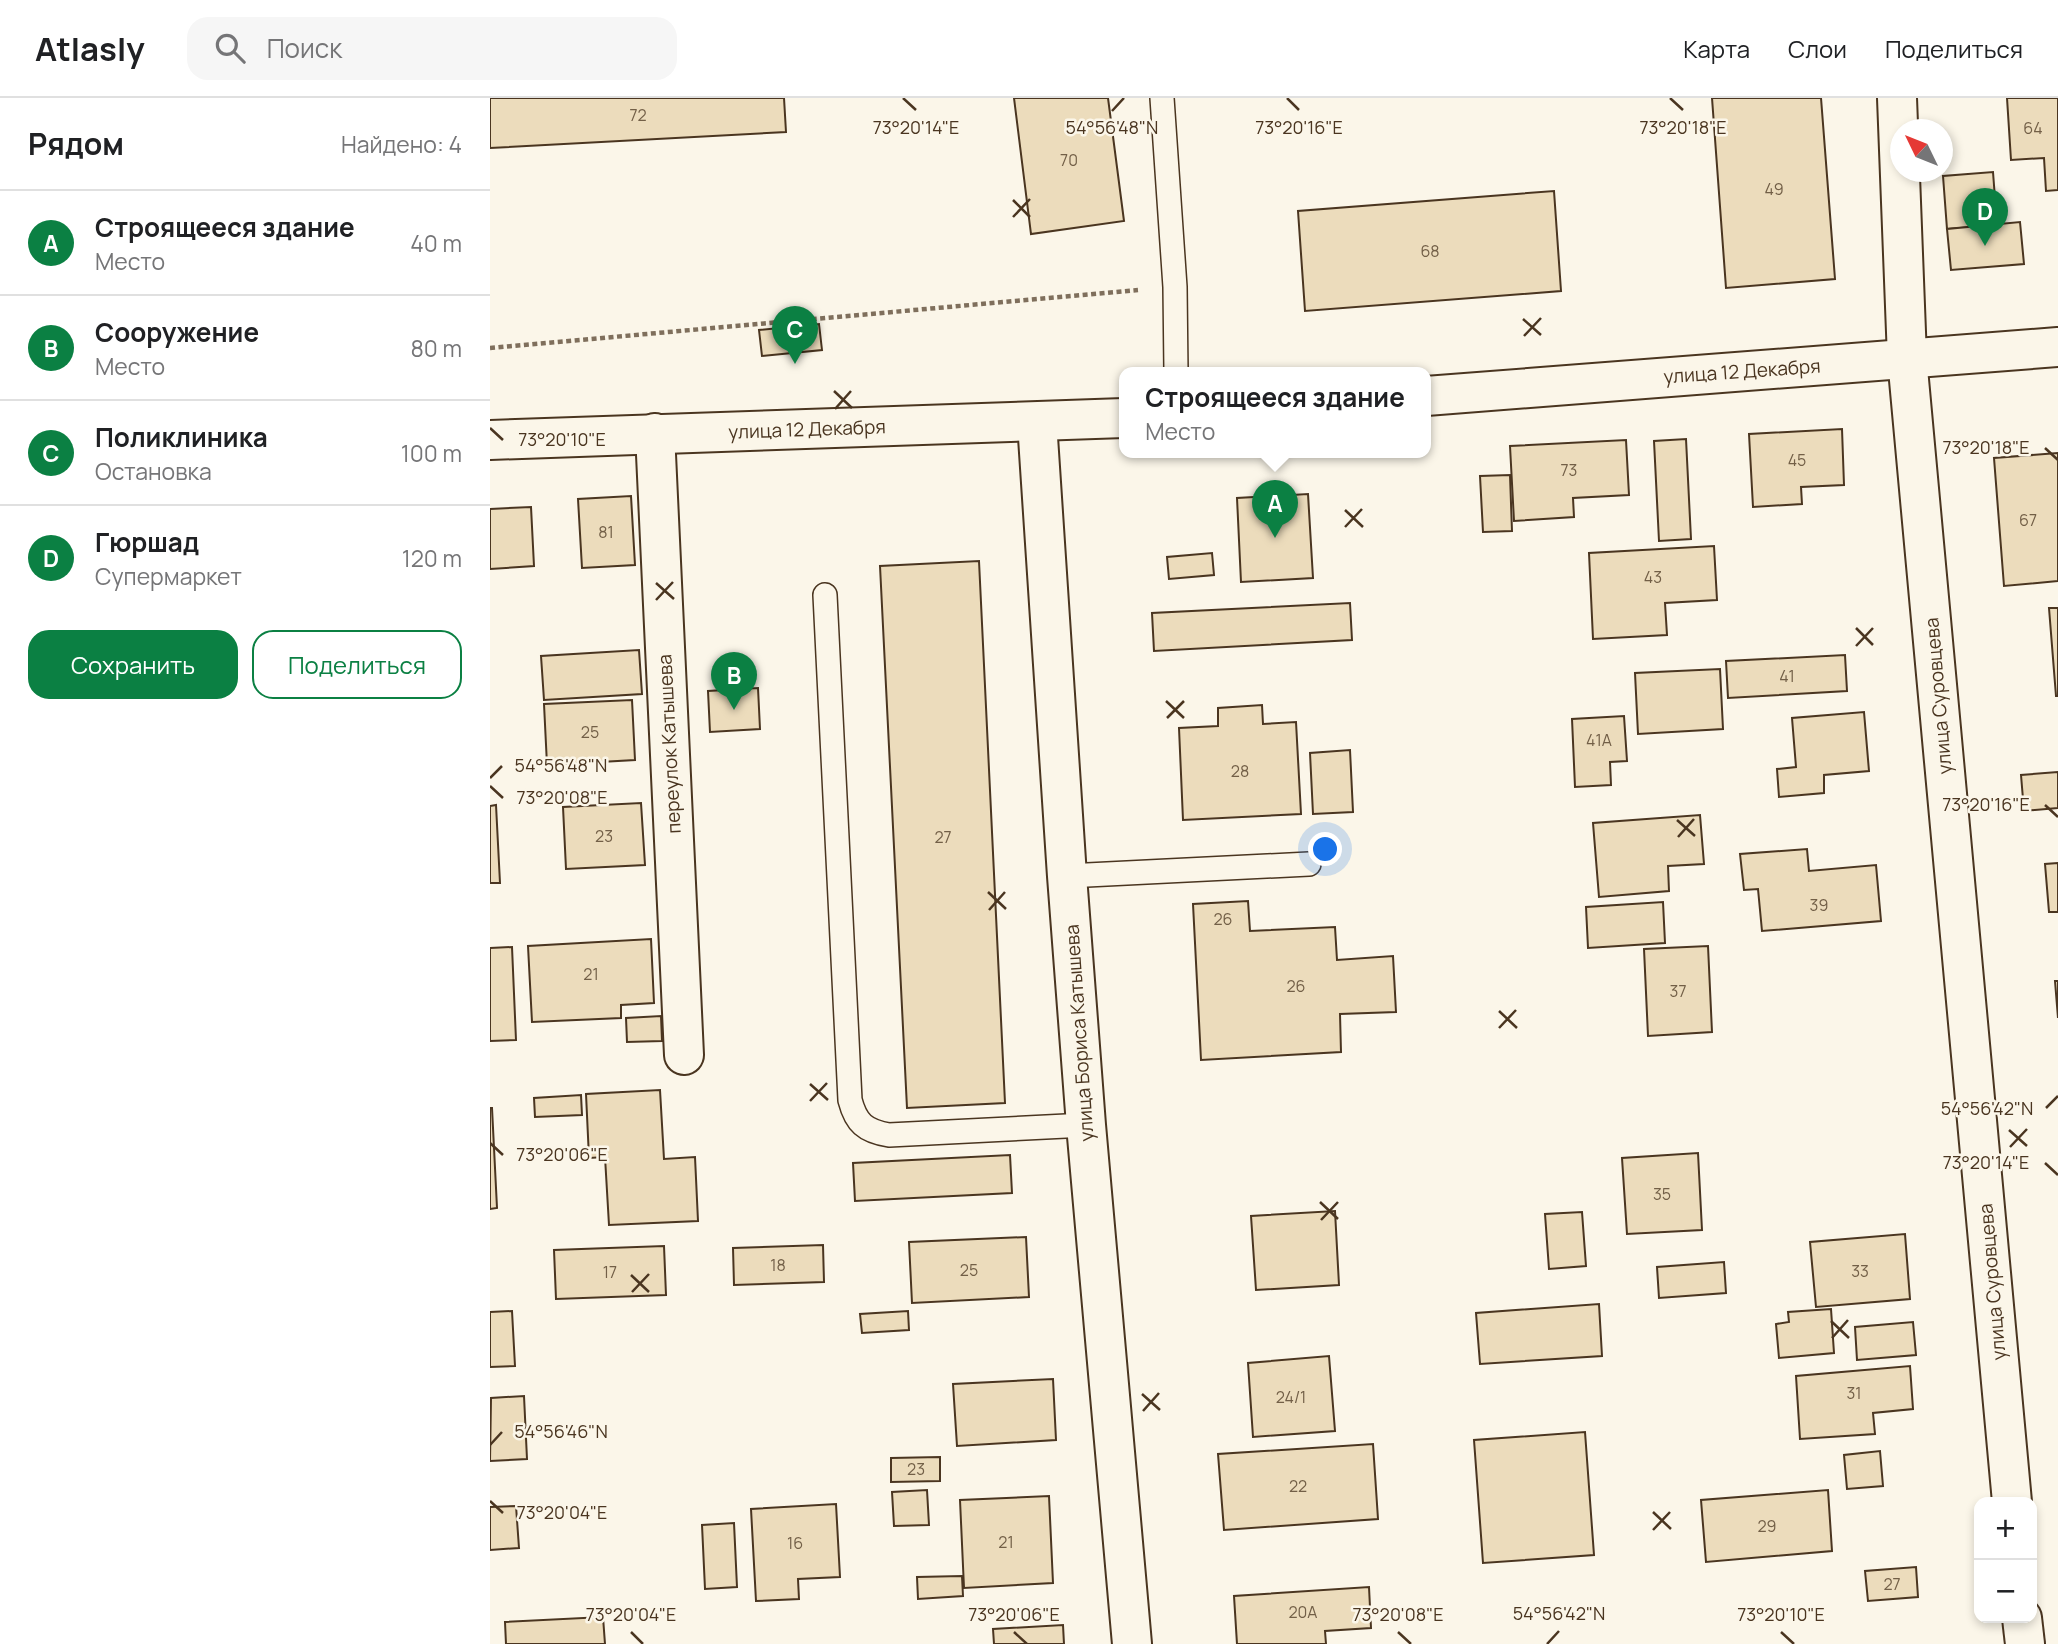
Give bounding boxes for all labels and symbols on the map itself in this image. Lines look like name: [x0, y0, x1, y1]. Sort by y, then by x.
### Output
house number: 72: [629, 104, 647, 126]
text: 73°20'14"E: [873, 115, 959, 139]
text: 54°56'48"N: [1066, 115, 1158, 139]
text: 73°20'16"E: [1255, 115, 1343, 139]
text: 73°20'18"E: [1640, 115, 1726, 139]
house number: 64: [2023, 117, 2043, 139]
north arrow: [1890, 119, 1953, 182]
house number: 70: [1060, 149, 1078, 171]
house number: 49: [1764, 178, 1784, 200]
pin: D: [1962, 188, 2008, 246]
house number: 68: [1420, 240, 1440, 262]
pin: C: [772, 306, 818, 364]
street label: улица 12 Декабря: [1663, 353, 1821, 389]
street label: улица 12 Декабря: [728, 413, 886, 445]
text: 73°20'10"E: [518, 427, 606, 451]
text: 73°20'18"E: [1943, 435, 2029, 459]
house number: 45: [1788, 449, 1806, 471]
house number: 73: [1561, 459, 1577, 481]
pin: A: [1252, 480, 1298, 538]
house number: 67: [2019, 509, 2037, 531]
house number: 81: [598, 521, 614, 543]
house number: 43: [1644, 566, 1662, 588]
street label: улица Суровцева: [1918, 617, 1958, 775]
pin: B: [711, 652, 757, 710]
street label: переулок Катышева: [651, 654, 687, 834]
house number: 41: [1779, 665, 1795, 687]
house number: 25: [581, 721, 599, 743]
house number: 41А: [1586, 729, 1612, 751]
text: 54°56'48"N: [515, 753, 607, 777]
house number: 28: [1231, 760, 1249, 782]
text: 73°20'08"E: [517, 785, 607, 809]
text: 73°20'16"E: [1942, 792, 2030, 816]
house number: 23: [595, 825, 613, 847]
house number: 27: [934, 826, 952, 848]
your location: [1308, 832, 1342, 866]
house number: 39: [1810, 894, 1828, 916]
house number: 26: [1213, 908, 1233, 930]
street label: улица Бориса Катышева: [1058, 924, 1100, 1142]
house number: 21: [583, 963, 599, 985]
house number: 26: [1286, 975, 1306, 997]
house number: 37: [1670, 980, 1686, 1002]
text: 54°56'42"N: [1941, 1096, 2033, 1120]
text: 73°20'06"E: [516, 1142, 608, 1166]
text: 73°20'14"E: [1943, 1150, 2029, 1174]
house number: 35: [1653, 1183, 1671, 1205]
street label: улица Суровцева: [1972, 1203, 2012, 1361]
house number: 18: [770, 1254, 786, 1276]
house number: 25: [960, 1259, 978, 1281]
house number: 33: [1851, 1260, 1869, 1282]
house number: 17: [603, 1261, 617, 1283]
house number: 31: [1846, 1382, 1862, 1404]
house number: 24/1: [1276, 1386, 1306, 1408]
text: 54°56'46"N: [514, 1419, 608, 1443]
house number: 23: [907, 1458, 925, 1480]
house number: 22: [1289, 1475, 1307, 1497]
text: 73°20'04"E: [517, 1500, 607, 1524]
house number: 29: [1757, 1515, 1777, 1537]
house number: 21: [998, 1531, 1014, 1553]
house number: 16: [787, 1532, 803, 1554]
house number: 27: [1883, 1573, 1901, 1595]
house number: 20А: [1288, 1601, 1318, 1623]
text: 54°56'42"N: [1513, 1601, 1605, 1625]
text: 73°20'04"E: [586, 1602, 676, 1626]
text: 73°20'06"E: [968, 1602, 1060, 1626]
text: 73°20'08"E: [1353, 1602, 1443, 1626]
text: 73°20'10"E: [1737, 1602, 1825, 1626]

